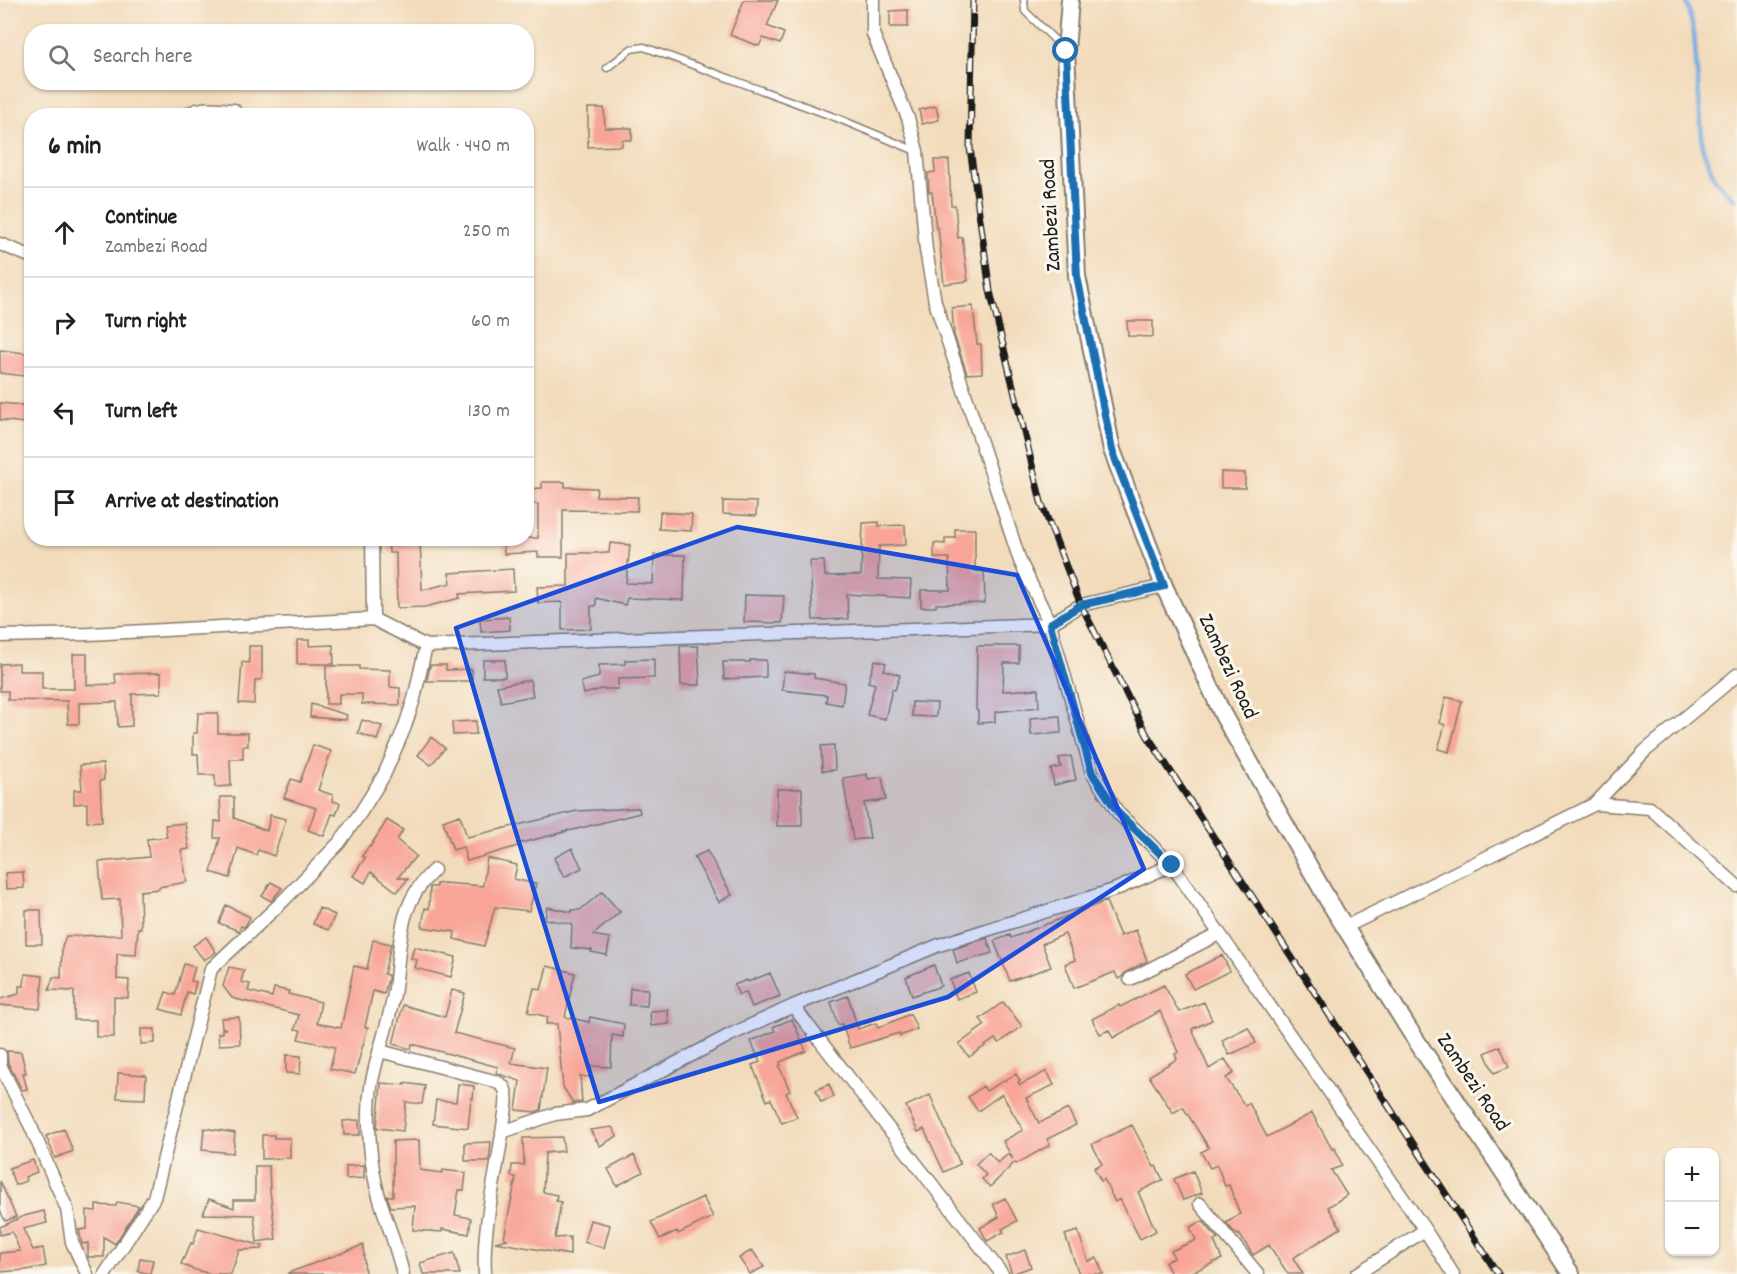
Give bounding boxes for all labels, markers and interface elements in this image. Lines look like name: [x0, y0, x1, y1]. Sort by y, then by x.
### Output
search box: [24, 24, 534, 90]
route start: [1052, 37, 1078, 63]
icon: search: [45, 41, 78, 74]
text: Search here: [93, 42, 192, 73]
text: 6 min: [48, 129, 101, 166]
text: Walk · 440 m: [417, 133, 510, 161]
street label: Zambezi Road: [1034, 158, 1070, 272]
text: Continue: [105, 203, 177, 234]
icon: ahead: [48, 216, 81, 249]
text: 250 m: [463, 218, 510, 246]
text: Zambezi Road: [105, 234, 208, 262]
icon: right: [48, 306, 81, 339]
text: Turn right: [105, 307, 187, 338]
text: 60 m: [471, 308, 510, 336]
icon: left: [48, 396, 81, 429]
text: Turn left: [105, 397, 177, 428]
text: 130 m: [468, 398, 510, 426]
icon: arrive: [48, 486, 81, 519]
text: Arrive at destination: [105, 487, 279, 518]
street label: Zambezi Road: [1189, 609, 1265, 725]
route end: [1158, 851, 1184, 877]
street label: Zambezi Road: [1428, 1028, 1516, 1138]
map controls: [1665, 1148, 1719, 1256]
button: +: [1665, 1148, 1719, 1202]
button: −: [1665, 1202, 1719, 1256]

